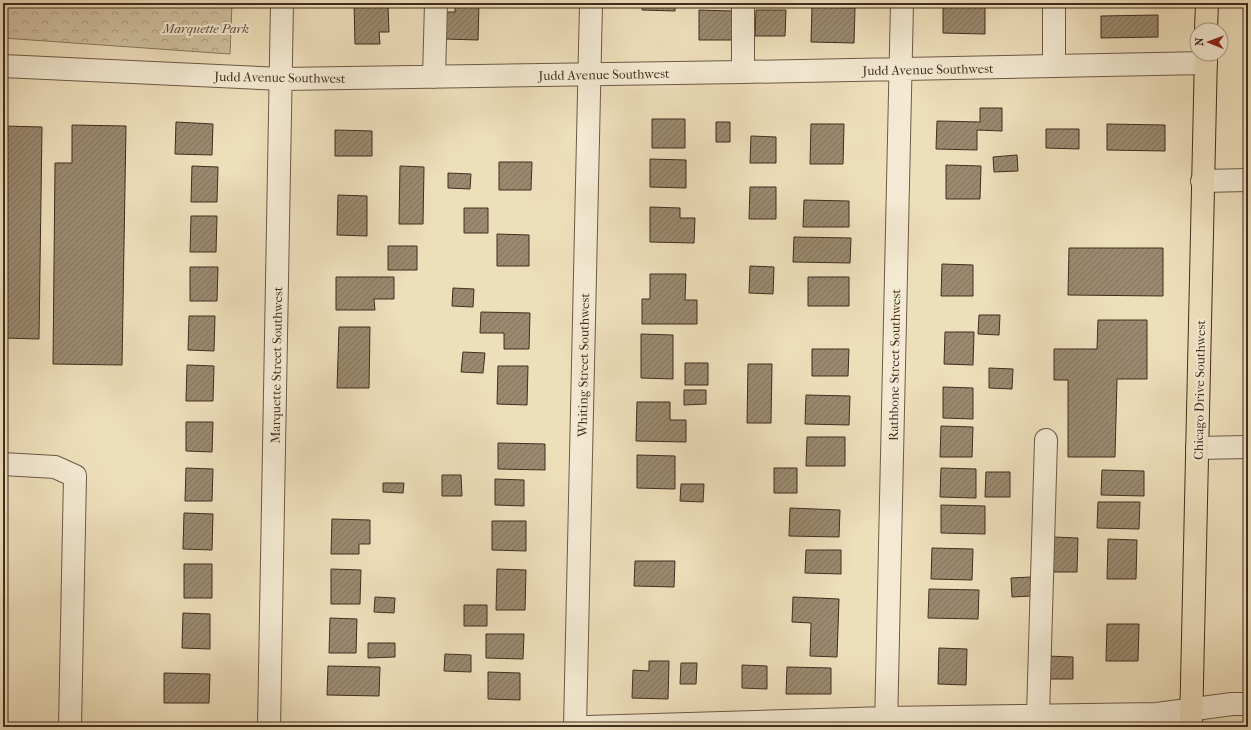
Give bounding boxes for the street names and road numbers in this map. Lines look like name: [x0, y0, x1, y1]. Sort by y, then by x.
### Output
street label: Judd Avenue Southwest: [861, 61, 994, 78]
street label: Judd Avenue Southwest: [537, 66, 670, 83]
street label: Judd Avenue Southwest: [213, 69, 346, 86]
street label: Marquette Street Southwest: [268, 286, 285, 444]
street label: Rathbone Street Southwest: [886, 288, 903, 441]
street label: Whiting Street Southwest: [575, 292, 592, 438]
street label: Chicago Drive Southwest: [1191, 320, 1208, 460]

